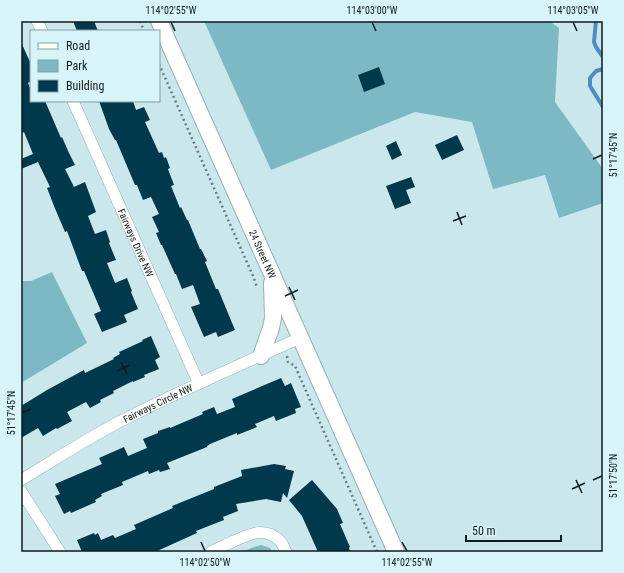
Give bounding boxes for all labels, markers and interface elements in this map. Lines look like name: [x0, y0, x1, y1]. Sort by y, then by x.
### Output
text: 114°02'55"W: [146, 5, 197, 16]
text: 114°03'00"W: [347, 5, 398, 16]
text: 114°03'05"W: [548, 5, 599, 16]
legend: [30, 30, 160, 102]
text: Road: [66, 39, 90, 53]
text: Park: [66, 59, 88, 73]
text: Building: [66, 79, 104, 93]
text: 51°17'45"N: [608, 133, 619, 177]
street label: Fairways Drive NW: [116, 207, 156, 279]
street label: 24 Street NW: [247, 228, 278, 280]
street label: Fairways Circle NW: [121, 382, 195, 425]
text: 51°17'45"N: [6, 391, 17, 435]
text: 51°17'50"N: [608, 454, 619, 498]
scale bar: [466, 517, 561, 543]
text: 50 m: [472, 524, 496, 538]
text: 114°02'50"W: [180, 557, 231, 568]
text: 114°02'55"W: [382, 557, 433, 568]

